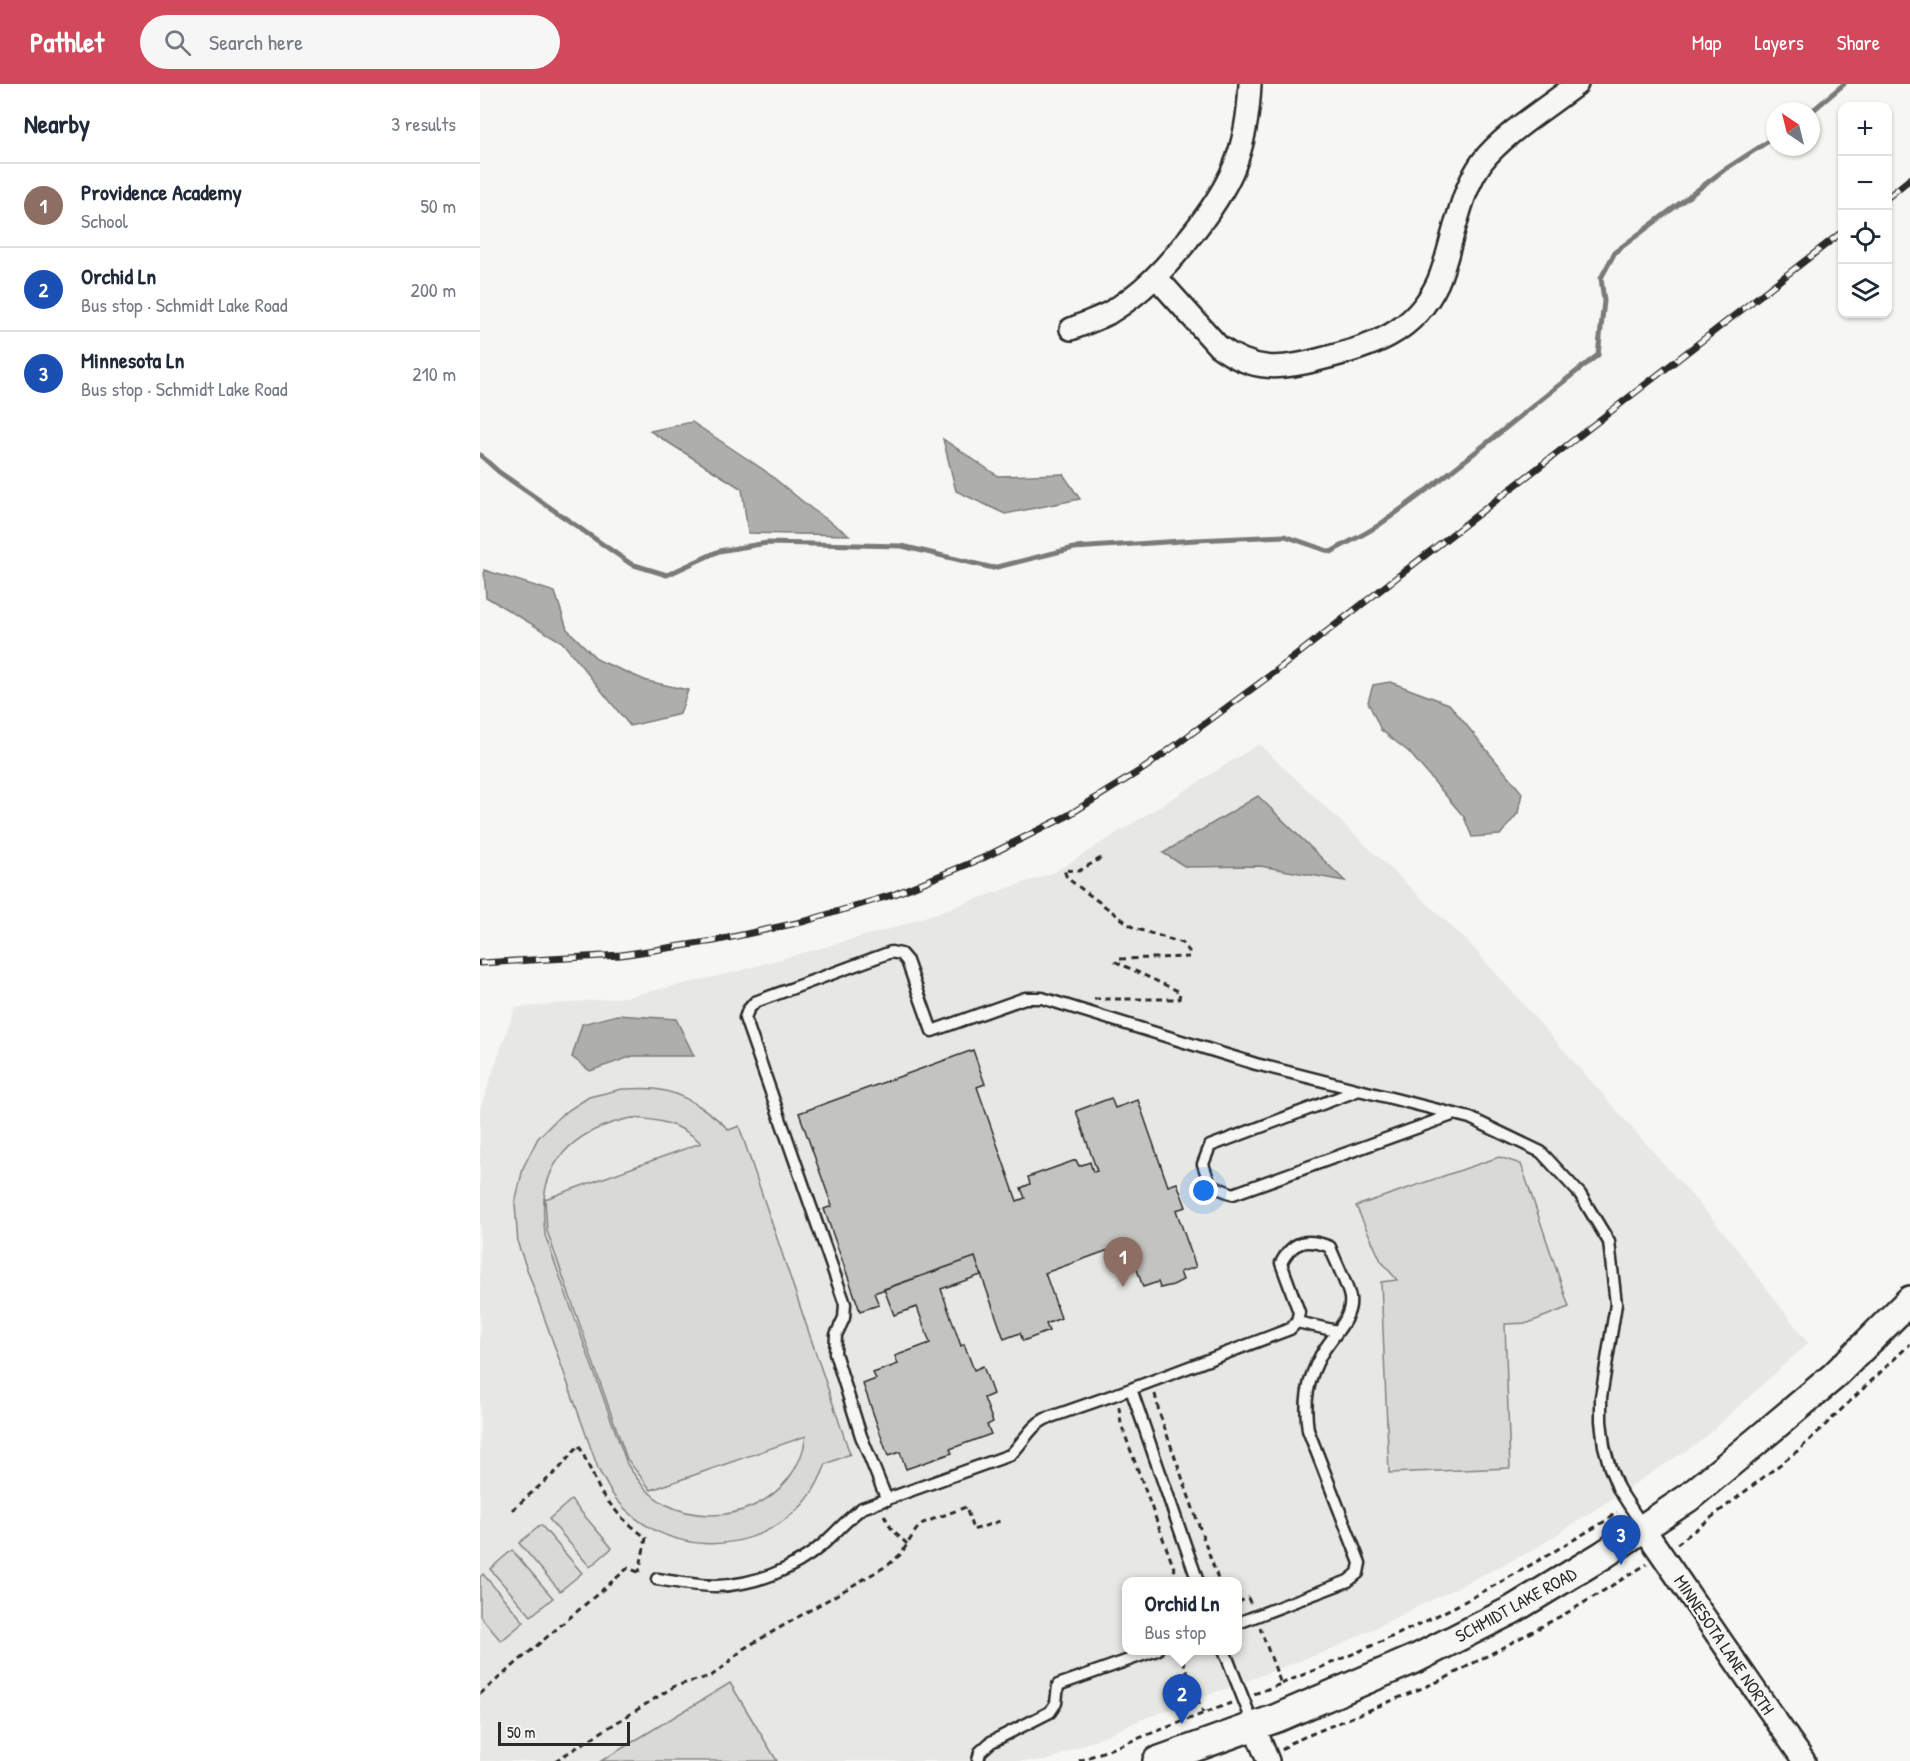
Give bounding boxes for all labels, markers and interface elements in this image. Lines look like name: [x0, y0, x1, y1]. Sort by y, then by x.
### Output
search box: [140, 15, 560, 69]
text: Pathlet: [30, 23, 104, 61]
icon: search: [161, 26, 194, 59]
text: Search here: [209, 27, 303, 57]
text: Map: [1692, 28, 1721, 57]
text: Layers: [1754, 28, 1804, 57]
text: Share: [1837, 28, 1880, 57]
north arrow: [1766, 102, 1820, 156]
map controls: [1838, 102, 1892, 318]
button: +: [1838, 102, 1892, 156]
text: Nearby: [24, 106, 90, 141]
text: 3 results: [391, 110, 456, 137]
button: −: [1838, 156, 1892, 210]
text: Providence Academy: [81, 177, 242, 207]
text: 1: [40, 192, 47, 219]
text: 50 m: [420, 192, 456, 219]
text: School: [81, 207, 128, 234]
button: locate: [1838, 210, 1892, 264]
text: Orchid Ln: [81, 261, 156, 291]
button: layers: [1838, 264, 1892, 318]
text: 2: [39, 276, 48, 303]
text: 200 m: [411, 276, 456, 303]
text: Bus stop · Schmidt Lake Road: [81, 291, 287, 318]
text: Minnesota Ln: [81, 345, 184, 375]
text: 3: [39, 360, 48, 387]
text: 210 m: [412, 360, 456, 387]
text: Bus stop · Schmidt Lake Road: [81, 375, 287, 402]
your location: [1189, 1176, 1218, 1205]
pin: 1: [1104, 1238, 1142, 1287]
pin: 3: [1602, 1516, 1640, 1565]
street label: SCHMIDT LAKE ROAD: [1451, 1561, 1581, 1648]
street label: MINNESOTA LANE NORTH: [1668, 1570, 1780, 1719]
popup: [1122, 1577, 1242, 1655]
text: Orchid Ln: [1144, 1588, 1220, 1618]
text: Bus stop: [1144, 1618, 1206, 1645]
pin: 2: [1162, 1674, 1202, 1724]
scale bar: [498, 1719, 630, 1746]
text: 50 m: [507, 1721, 536, 1743]

